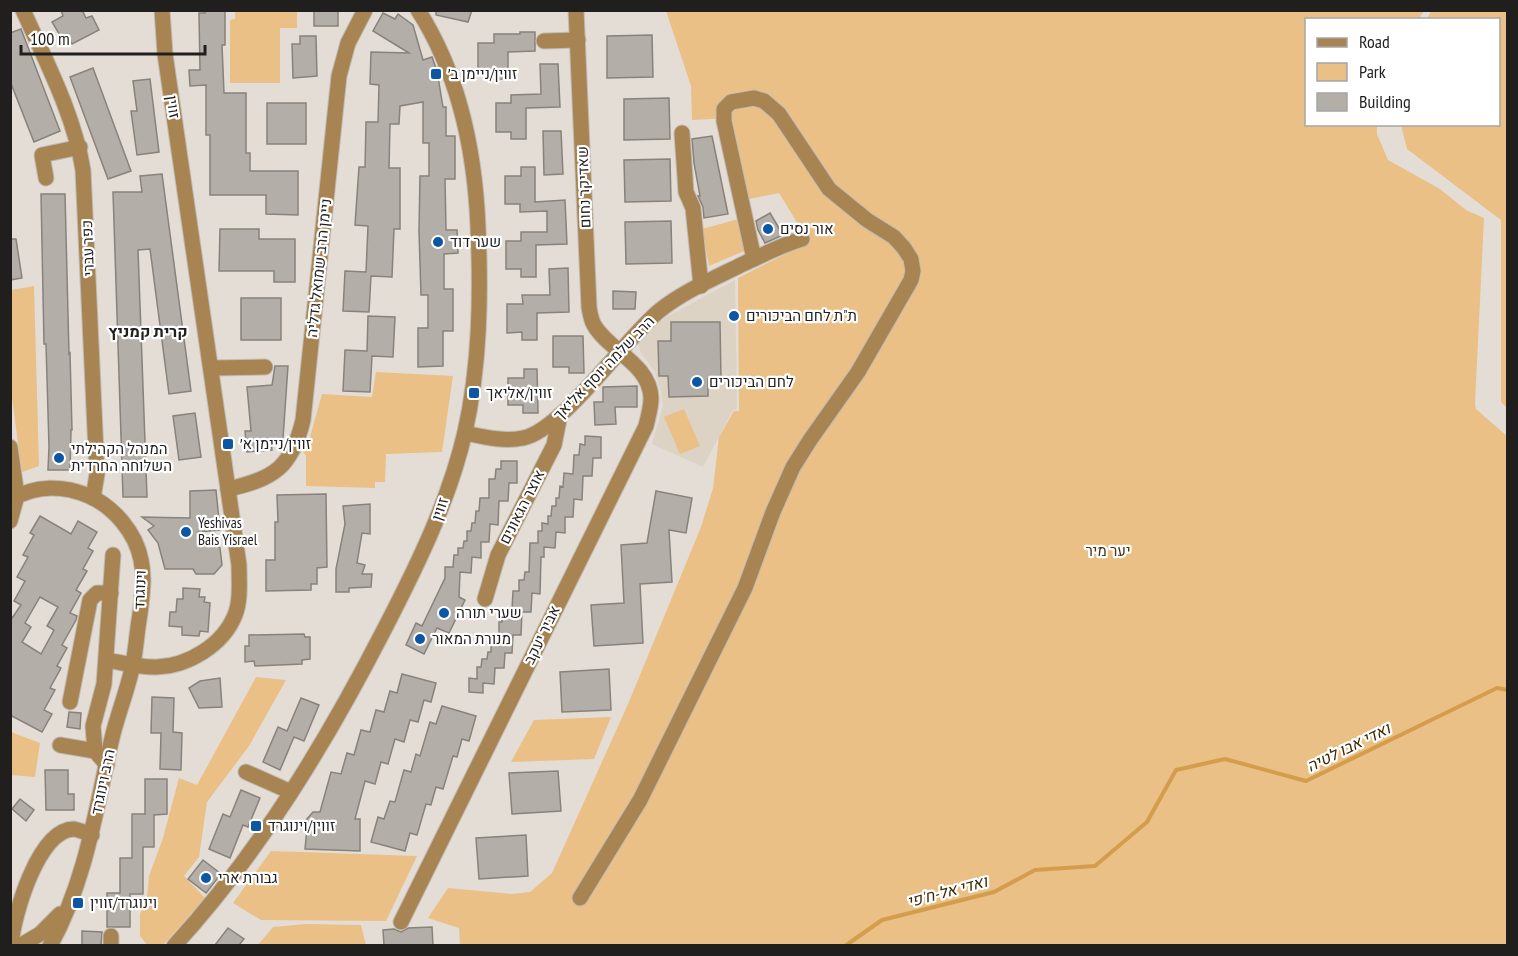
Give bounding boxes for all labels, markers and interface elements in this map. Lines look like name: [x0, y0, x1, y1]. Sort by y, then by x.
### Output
scale bar: [21, 18, 206, 56]
legend: [1305, 18, 1500, 126]
text: 100 m: [30, 27, 70, 50]
text: Road: [1359, 30, 1390, 53]
text: Park: [1359, 60, 1386, 83]
place label: זווין/ניימן ב׳: [448, 64, 517, 83]
marker: זווין/ניימן ב׳: [429, 67, 443, 81]
text: Building: [1359, 90, 1411, 113]
street label: זווין: [162, 94, 185, 120]
street label: שאדיקר נחום: [573, 146, 594, 228]
street label: ניימן הרב שמואל גדליה: [302, 197, 335, 338]
street label: כפר עברי: [77, 219, 98, 277]
place label: אור נסים: [780, 219, 834, 238]
marker: אור נסים: [761, 222, 775, 236]
place label: שער דוד: [450, 232, 501, 251]
marker: שער דוד: [431, 235, 445, 249]
place label: ת"ת לחם הביכורים: [746, 306, 857, 325]
marker: ת"ת לחם הביכורים: [727, 309, 741, 323]
street label: הרב שלמה יוסף אליאך: [549, 311, 658, 424]
district label: קרית קמניץ: [108, 321, 188, 341]
place label: לחם הביכורים: [709, 372, 794, 391]
marker: לחם הביכורים: [690, 375, 704, 389]
place label: זווין/אליאך: [486, 383, 552, 402]
marker: זווין/אליאך: [467, 386, 481, 400]
place label: זווין/ניימן א׳: [240, 434, 311, 453]
marker: זווין/ניימן א׳: [221, 437, 235, 451]
place label: המנהל הקהילתי השלוחה החרדית: [71, 439, 172, 475]
marker: המנהל הקהילתי השלוחה החרדית: [52, 451, 66, 465]
street label: אוצר הגאונים: [495, 466, 548, 547]
street label: זווין: [427, 495, 452, 523]
place label: Yeshivas Bais Yisrael: [198, 513, 258, 549]
marker: Yeshivas Bais Yisrael: [179, 525, 193, 539]
park label: יער מיר: [1085, 541, 1131, 560]
street label: וינוגרד: [129, 570, 150, 610]
street label: אביר יעקב: [519, 602, 564, 667]
place label: שערי תורה: [456, 603, 522, 622]
marker: שערי תורה: [437, 606, 451, 620]
place label: מנורת המאור: [432, 629, 511, 648]
marker: מנורת המאור: [413, 632, 427, 646]
water label: ואדי אבו לטיה: [1303, 718, 1394, 776]
street label: הרב וינוגרד: [86, 747, 119, 817]
place label: זווין/וינוגרד: [268, 816, 335, 835]
marker: זווין/וינוגרד: [249, 819, 263, 833]
place label: גבורת ארי: [218, 868, 278, 887]
water label: ואדי אל-ח'פי: [905, 870, 990, 911]
marker: גבורת ארי: [199, 871, 213, 885]
place label: וינוגרד/זווין: [90, 893, 157, 912]
marker: וינוגרד/זווין: [71, 896, 85, 910]

